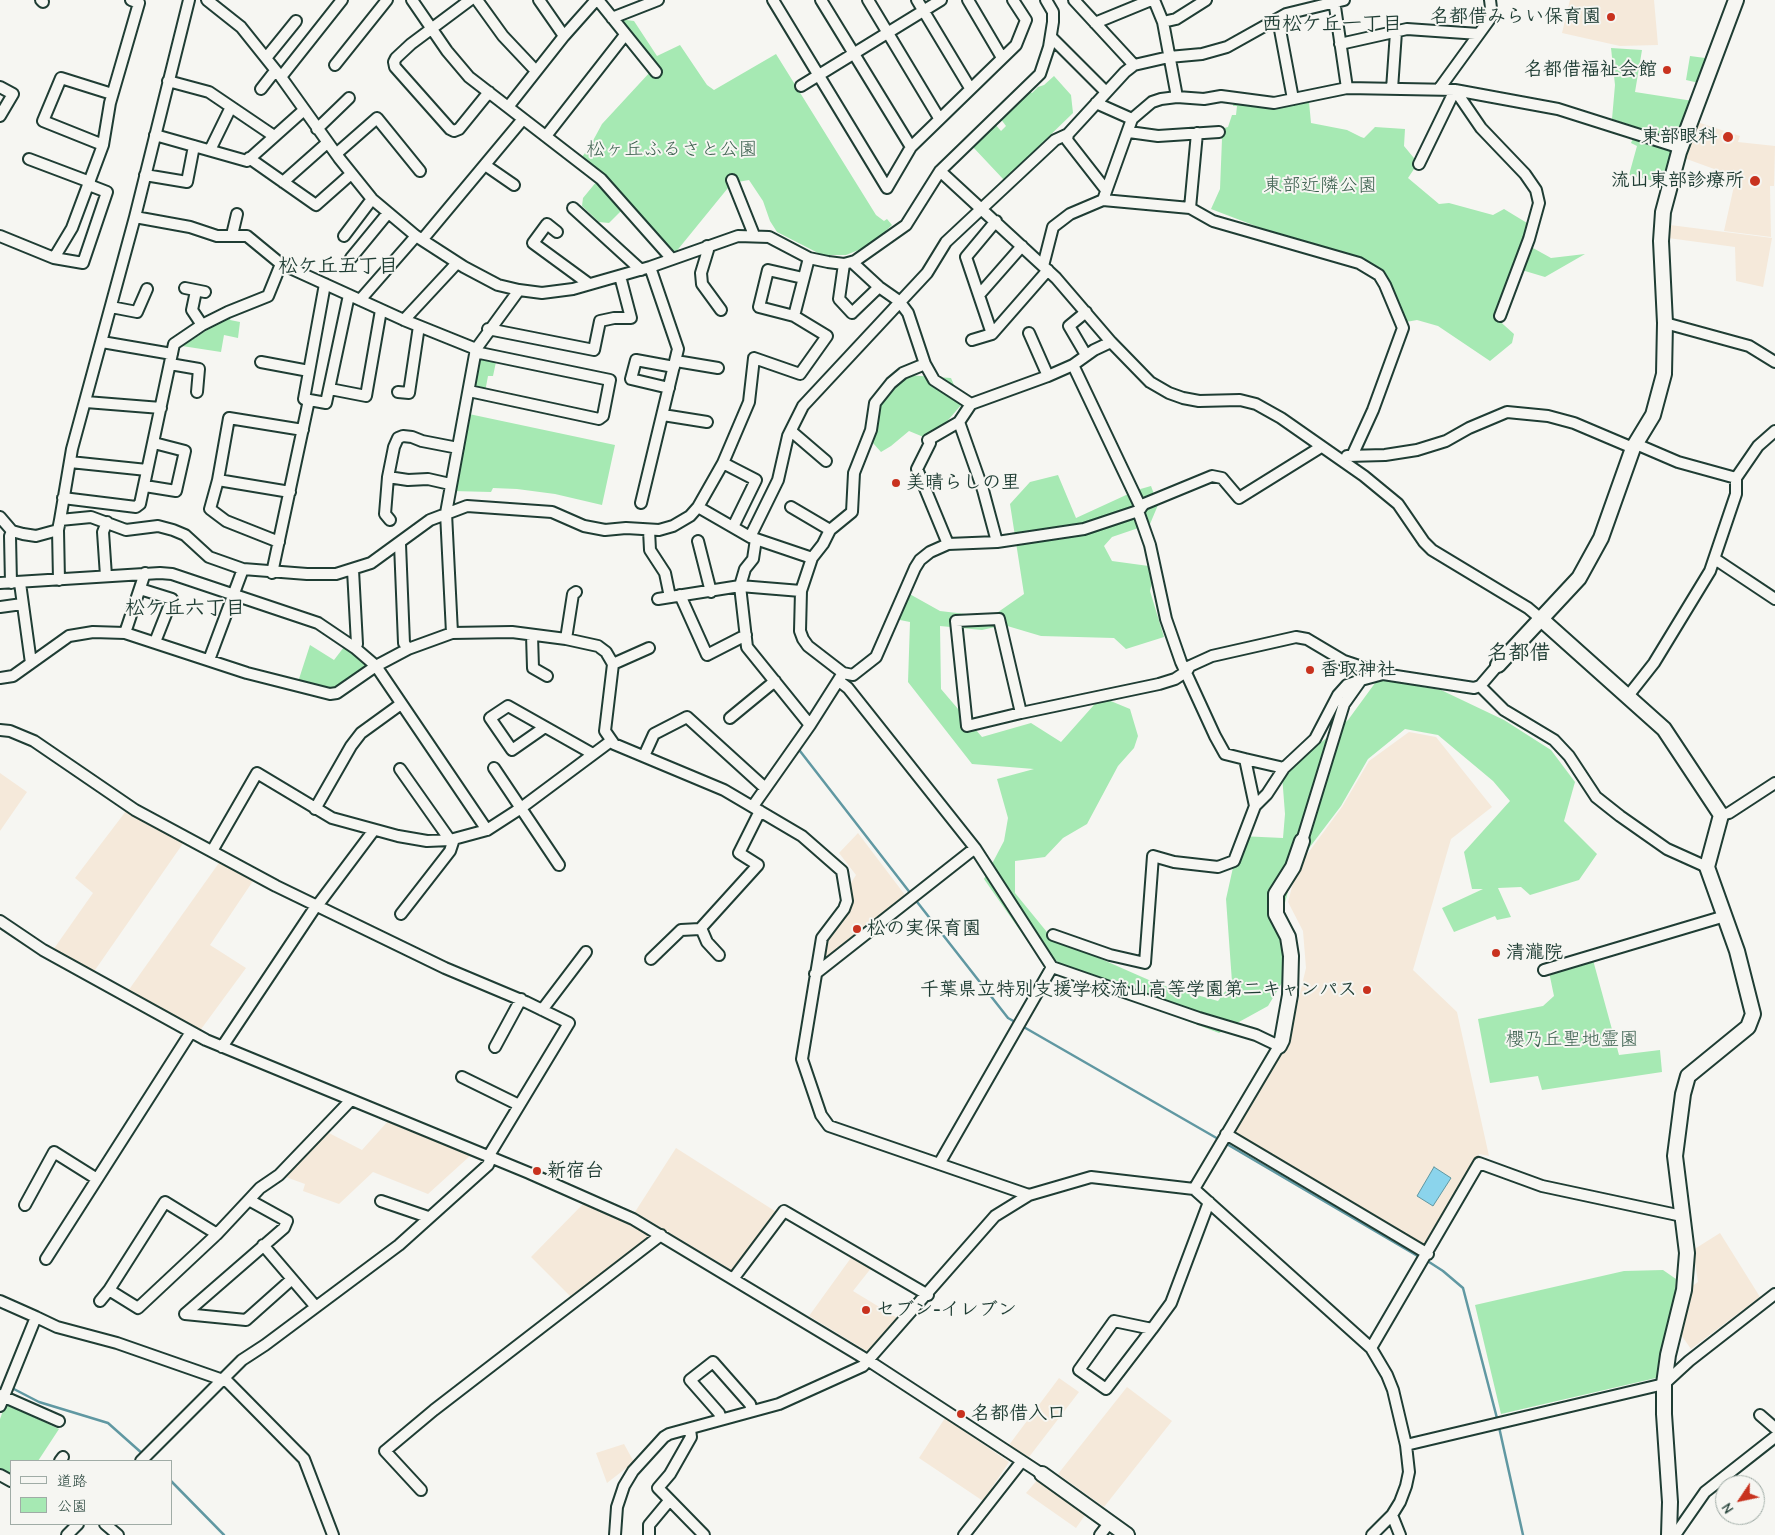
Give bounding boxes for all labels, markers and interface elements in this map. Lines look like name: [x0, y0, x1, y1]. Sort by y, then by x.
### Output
place label: 名都借みらい保育園: [1430, 6, 1601, 28]
marker: 名都借みらい保育園: [1605, 11, 1617, 23]
district label: 西松ケ丘一丁目: [1262, 12, 1402, 36]
place label: 名都借福祉会館: [1524, 59, 1657, 81]
marker: 名都借福祉会館: [1661, 64, 1673, 76]
place label: 東部眼科: [1641, 126, 1717, 148]
marker: 東部眼科: [1721, 130, 1735, 144]
park label: 松ヶ丘ふるさと公園: [587, 139, 757, 161]
place label: 流山東部診療所: [1611, 170, 1744, 192]
marker: 流山東部診療所: [1748, 174, 1762, 188]
park label: 東部近隣公園: [1263, 175, 1377, 197]
district label: 松ケ丘五丁目: [278, 254, 398, 278]
place label: 美晴らしの里: [906, 472, 1020, 494]
marker: 美晴らしの里: [890, 477, 902, 489]
district label: 松ケ丘六丁目: [125, 596, 245, 620]
district label: 名都借: [1488, 640, 1550, 666]
place label: 香取神社: [1320, 659, 1396, 681]
marker: 香取神社: [1304, 664, 1316, 676]
place label: 松の実保育園: [867, 918, 981, 940]
marker: 松の実保育園: [851, 923, 863, 935]
place label: 清瀧院: [1506, 942, 1563, 964]
marker: 清瀧院: [1490, 947, 1502, 959]
place label: 千葉県立特別支援学校流山高等学園第二キャンパス: [920, 979, 1357, 1001]
marker: 千葉県立特別支援学校流山高等学園第二キャンパス: [1361, 984, 1373, 996]
park label: 櫻乃丘聖地霊園: [1506, 1029, 1638, 1051]
place label: 新宿台: [547, 1160, 604, 1182]
marker: 新宿台: [531, 1165, 543, 1177]
place label: セブン-イレブン: [876, 1299, 1017, 1321]
marker: セブン-イレブン: [860, 1304, 872, 1316]
place label: 名都借入口: [971, 1403, 1066, 1425]
marker: 名都借入口: [955, 1408, 967, 1420]
legend: [10, 1460, 172, 1525]
text: 道路: [57, 1472, 87, 1490]
north arrow: [1715, 1475, 1765, 1525]
text: 公園: [57, 1497, 87, 1515]
text: N: [1718, 1500, 1738, 1517]

